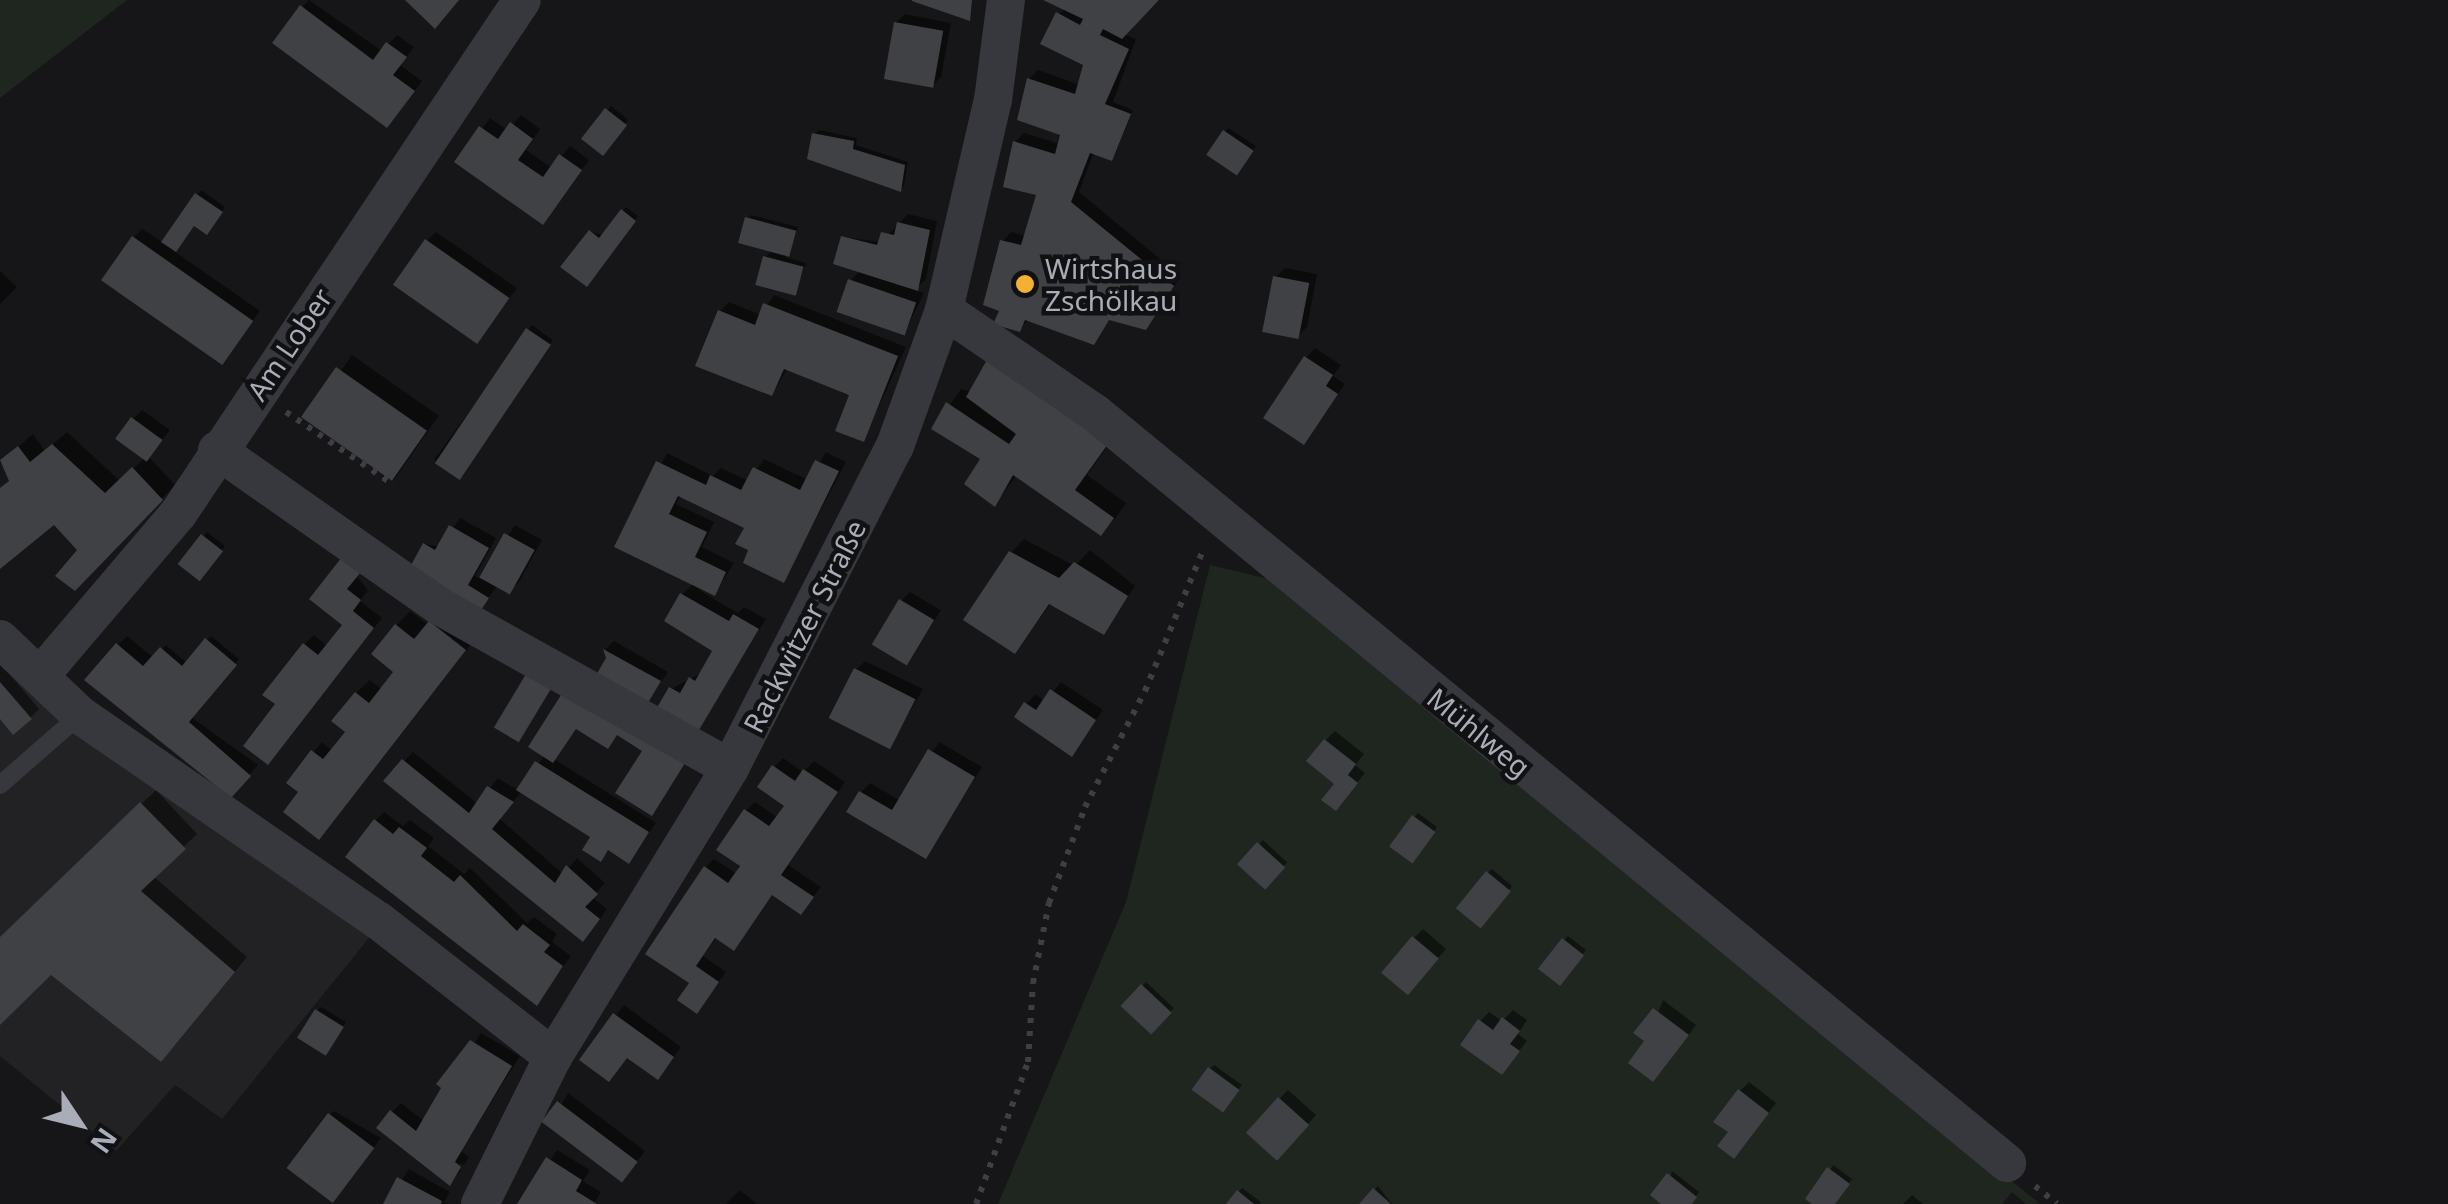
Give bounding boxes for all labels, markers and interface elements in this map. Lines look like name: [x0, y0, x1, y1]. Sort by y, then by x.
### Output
place label: Wirtshaus Zschölkau: [1045, 251, 1177, 317]
marker: Wirtshaus Zschölkau: [1014, 273, 1036, 295]
street label: Am Lober: [239, 282, 339, 406]
street label: Rackwitzer Straße: [736, 514, 872, 738]
street label: Mühlweg: [1421, 680, 1537, 784]
north arrow: [30, 1074, 130, 1174]
text: N: [82, 1121, 127, 1161]

